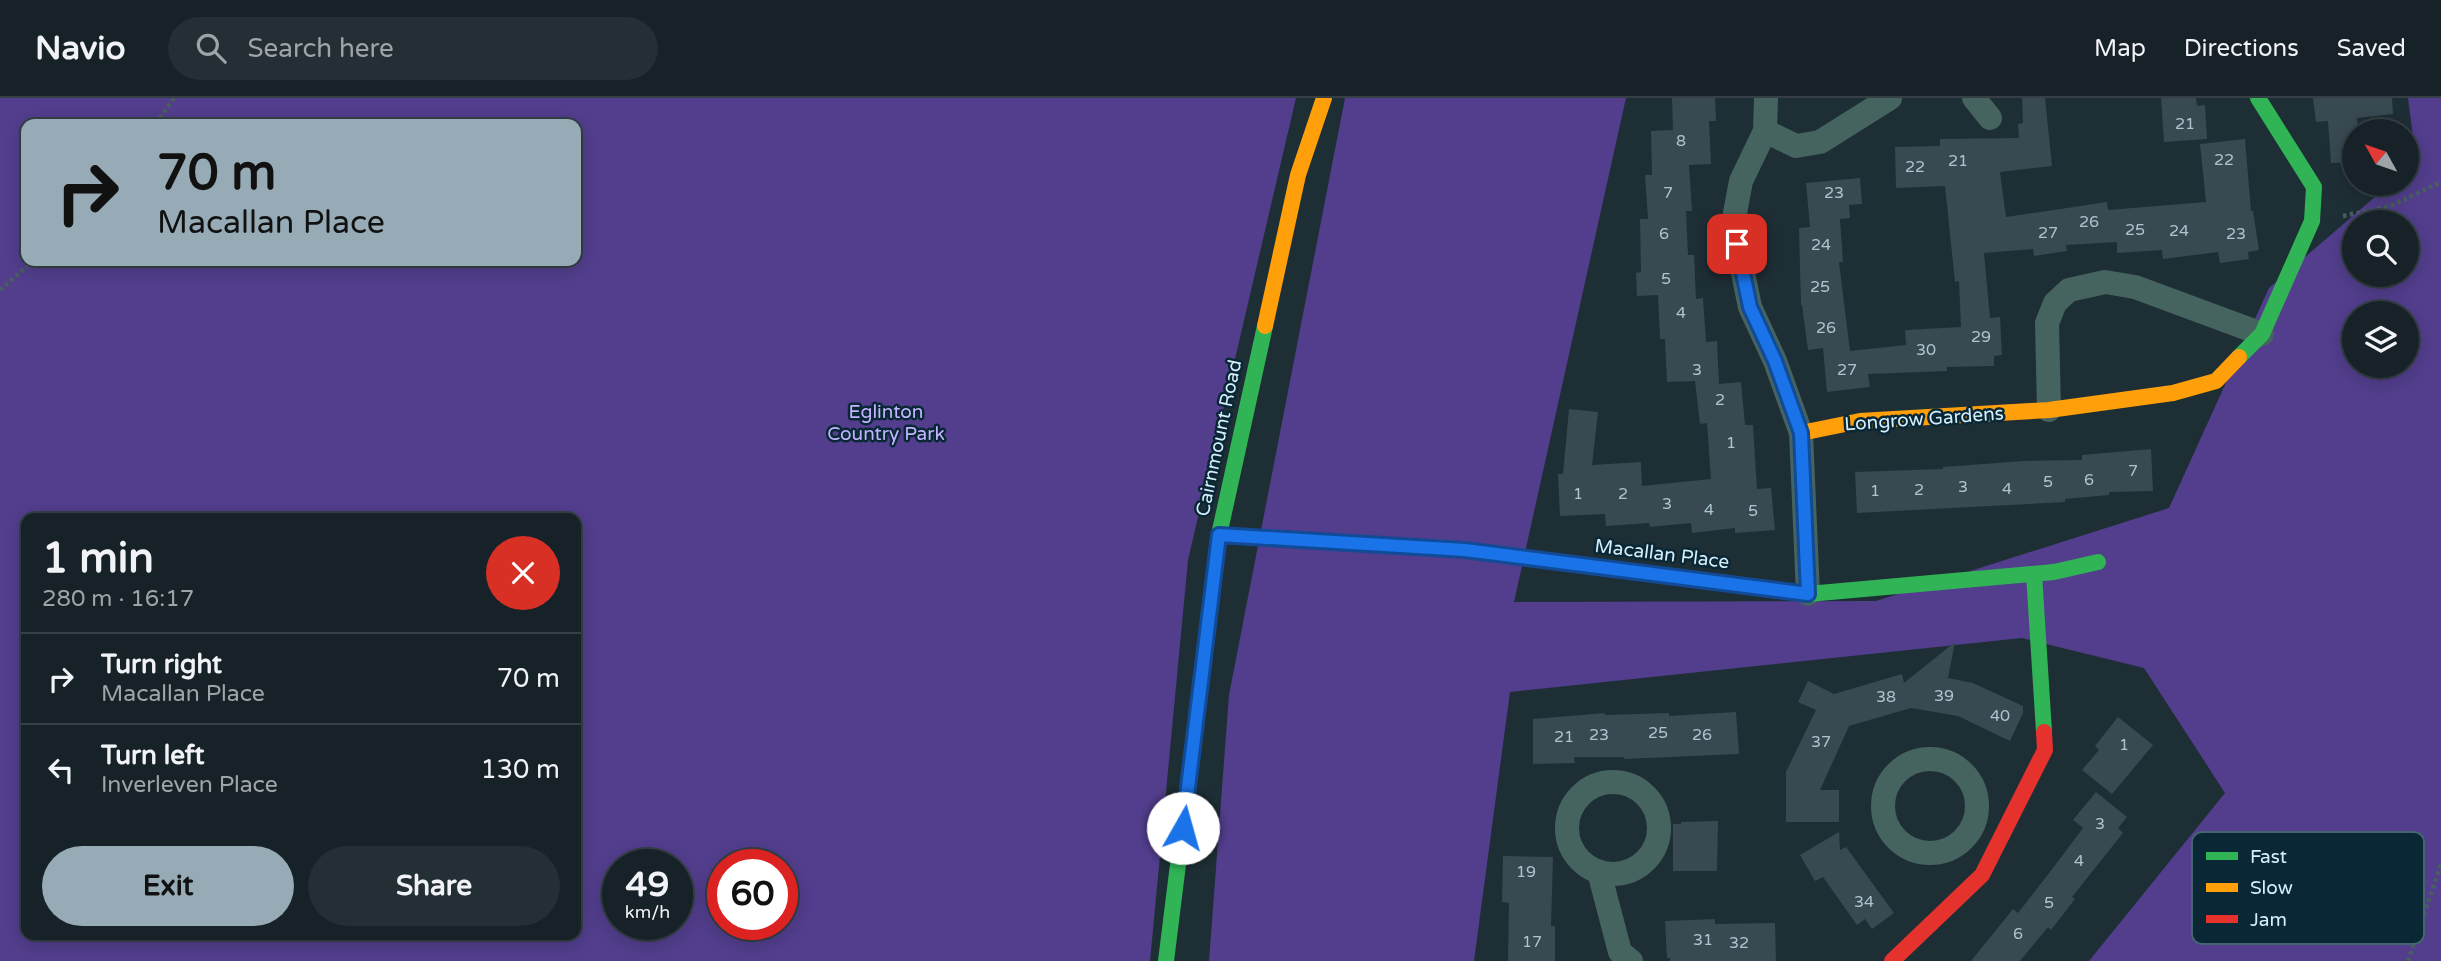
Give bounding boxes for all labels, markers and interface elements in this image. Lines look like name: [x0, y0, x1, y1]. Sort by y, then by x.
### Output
search box: [168, 17, 658, 80]
text: Navio: [35, 29, 126, 68]
icon: search: [192, 29, 230, 67]
text: Search here: [248, 33, 394, 64]
text: Map: [2094, 34, 2146, 63]
text: Directions: [2184, 34, 2299, 63]
text: Saved: [2337, 34, 2406, 63]
house number: 21: [2175, 114, 2195, 134]
north arrow: [2342, 119, 2418, 196]
map controls: [2342, 119, 2419, 378]
house number: 8: [1676, 131, 1686, 151]
text: 70 m: [157, 144, 276, 203]
icon: right: [42, 147, 133, 238]
house number: 22: [2214, 150, 2234, 170]
house number: 21: [1948, 151, 1968, 171]
house number: 22: [1905, 157, 1925, 177]
house number: 7: [1663, 183, 1673, 203]
house number: 23: [1824, 183, 1844, 203]
text: Macallan Place: [157, 204, 385, 242]
button: search: [2342, 210, 2419, 287]
house number: 26: [2079, 212, 2099, 232]
pin: [1707, 214, 1767, 274]
house number: 25: [2125, 220, 2145, 240]
house number: 24: [2169, 221, 2189, 241]
house number: 27: [2038, 223, 2058, 243]
house number: 6: [1659, 224, 1669, 244]
house number: 23: [2226, 224, 2246, 244]
icon: arrive: [1718, 225, 1756, 263]
house number: 24: [1811, 235, 1831, 255]
house number: 5: [1661, 269, 1671, 289]
house number: 25: [1810, 277, 1830, 297]
button: layers: [2342, 301, 2419, 378]
house number: 4: [1676, 303, 1686, 323]
house number: 26: [1816, 318, 1836, 338]
house number: 29: [1971, 327, 1991, 347]
house number: 30: [1916, 340, 1936, 360]
street label: Cairnmount Road: [1192, 358, 1246, 518]
house number: 3: [1692, 360, 1702, 380]
house number: 27: [1837, 360, 1857, 380]
house number: 2: [1715, 390, 1725, 410]
park label: Eglinton Country Park: [827, 401, 945, 445]
street label: Longrow Gardens: [1843, 402, 2005, 436]
house number: 1: [1726, 433, 1736, 453]
house number: 7: [2128, 461, 2138, 481]
house number: 6: [2084, 470, 2094, 490]
house number: 5: [2043, 472, 2053, 492]
house number: 3: [1958, 477, 1968, 497]
house number: 4: [2002, 479, 2012, 499]
house number: 2: [1914, 480, 1924, 500]
house number: 1: [1870, 481, 1880, 501]
house number: 1: [1573, 484, 1583, 504]
house number: 2: [1618, 484, 1628, 504]
house number: 3: [1662, 494, 1672, 514]
house number: 4: [1704, 500, 1714, 520]
house number: 5: [1748, 501, 1758, 521]
text: 1 min: [42, 533, 154, 584]
street label: Macallan Place: [1593, 535, 1731, 573]
button: close: [486, 536, 560, 610]
text: 280 m · 16:17: [42, 585, 194, 613]
text: Turn right: [101, 649, 222, 680]
icon: right: [42, 660, 80, 698]
text: 70 m: [497, 663, 560, 694]
text: Macallan Place: [101, 680, 265, 708]
house number: 39: [1934, 686, 1954, 706]
house number: 38: [1876, 687, 1896, 707]
house number: 40: [1990, 706, 2010, 726]
house number: 25: [1648, 723, 1668, 743]
house number: 23: [1589, 725, 1609, 745]
house number: 26: [1692, 725, 1712, 745]
house number: 21: [1554, 727, 1574, 747]
house number: 37: [1811, 732, 1831, 752]
house number: 1: [2119, 735, 2129, 755]
text: Turn left: [101, 740, 204, 771]
icon: left: [42, 751, 80, 789]
text: 130 m: [480, 754, 560, 785]
text: Inverleven Place: [101, 771, 278, 799]
position arrow: [1146, 791, 1220, 865]
house number: 3: [2095, 814, 2105, 834]
legend: [2192, 832, 2424, 944]
button: Exit: [42, 846, 294, 926]
button: Share: [308, 846, 560, 926]
text: Fast: [2250, 846, 2287, 868]
speed limit sign: 60: [707, 849, 798, 940]
house number: 4: [2074, 851, 2084, 871]
house number: 19: [1516, 862, 1536, 882]
text: 49: [626, 864, 669, 906]
text: Slow: [2250, 877, 2293, 899]
house number: 34: [1854, 892, 1874, 912]
house number: 5: [2044, 893, 2054, 913]
text: km/h: [625, 901, 670, 923]
text: Jam: [2250, 909, 2287, 931]
house number: 6: [2013, 924, 2023, 944]
house number: 31: [1693, 930, 1713, 950]
house number: 17: [1522, 932, 1542, 952]
house number: 32: [1729, 933, 1749, 953]

